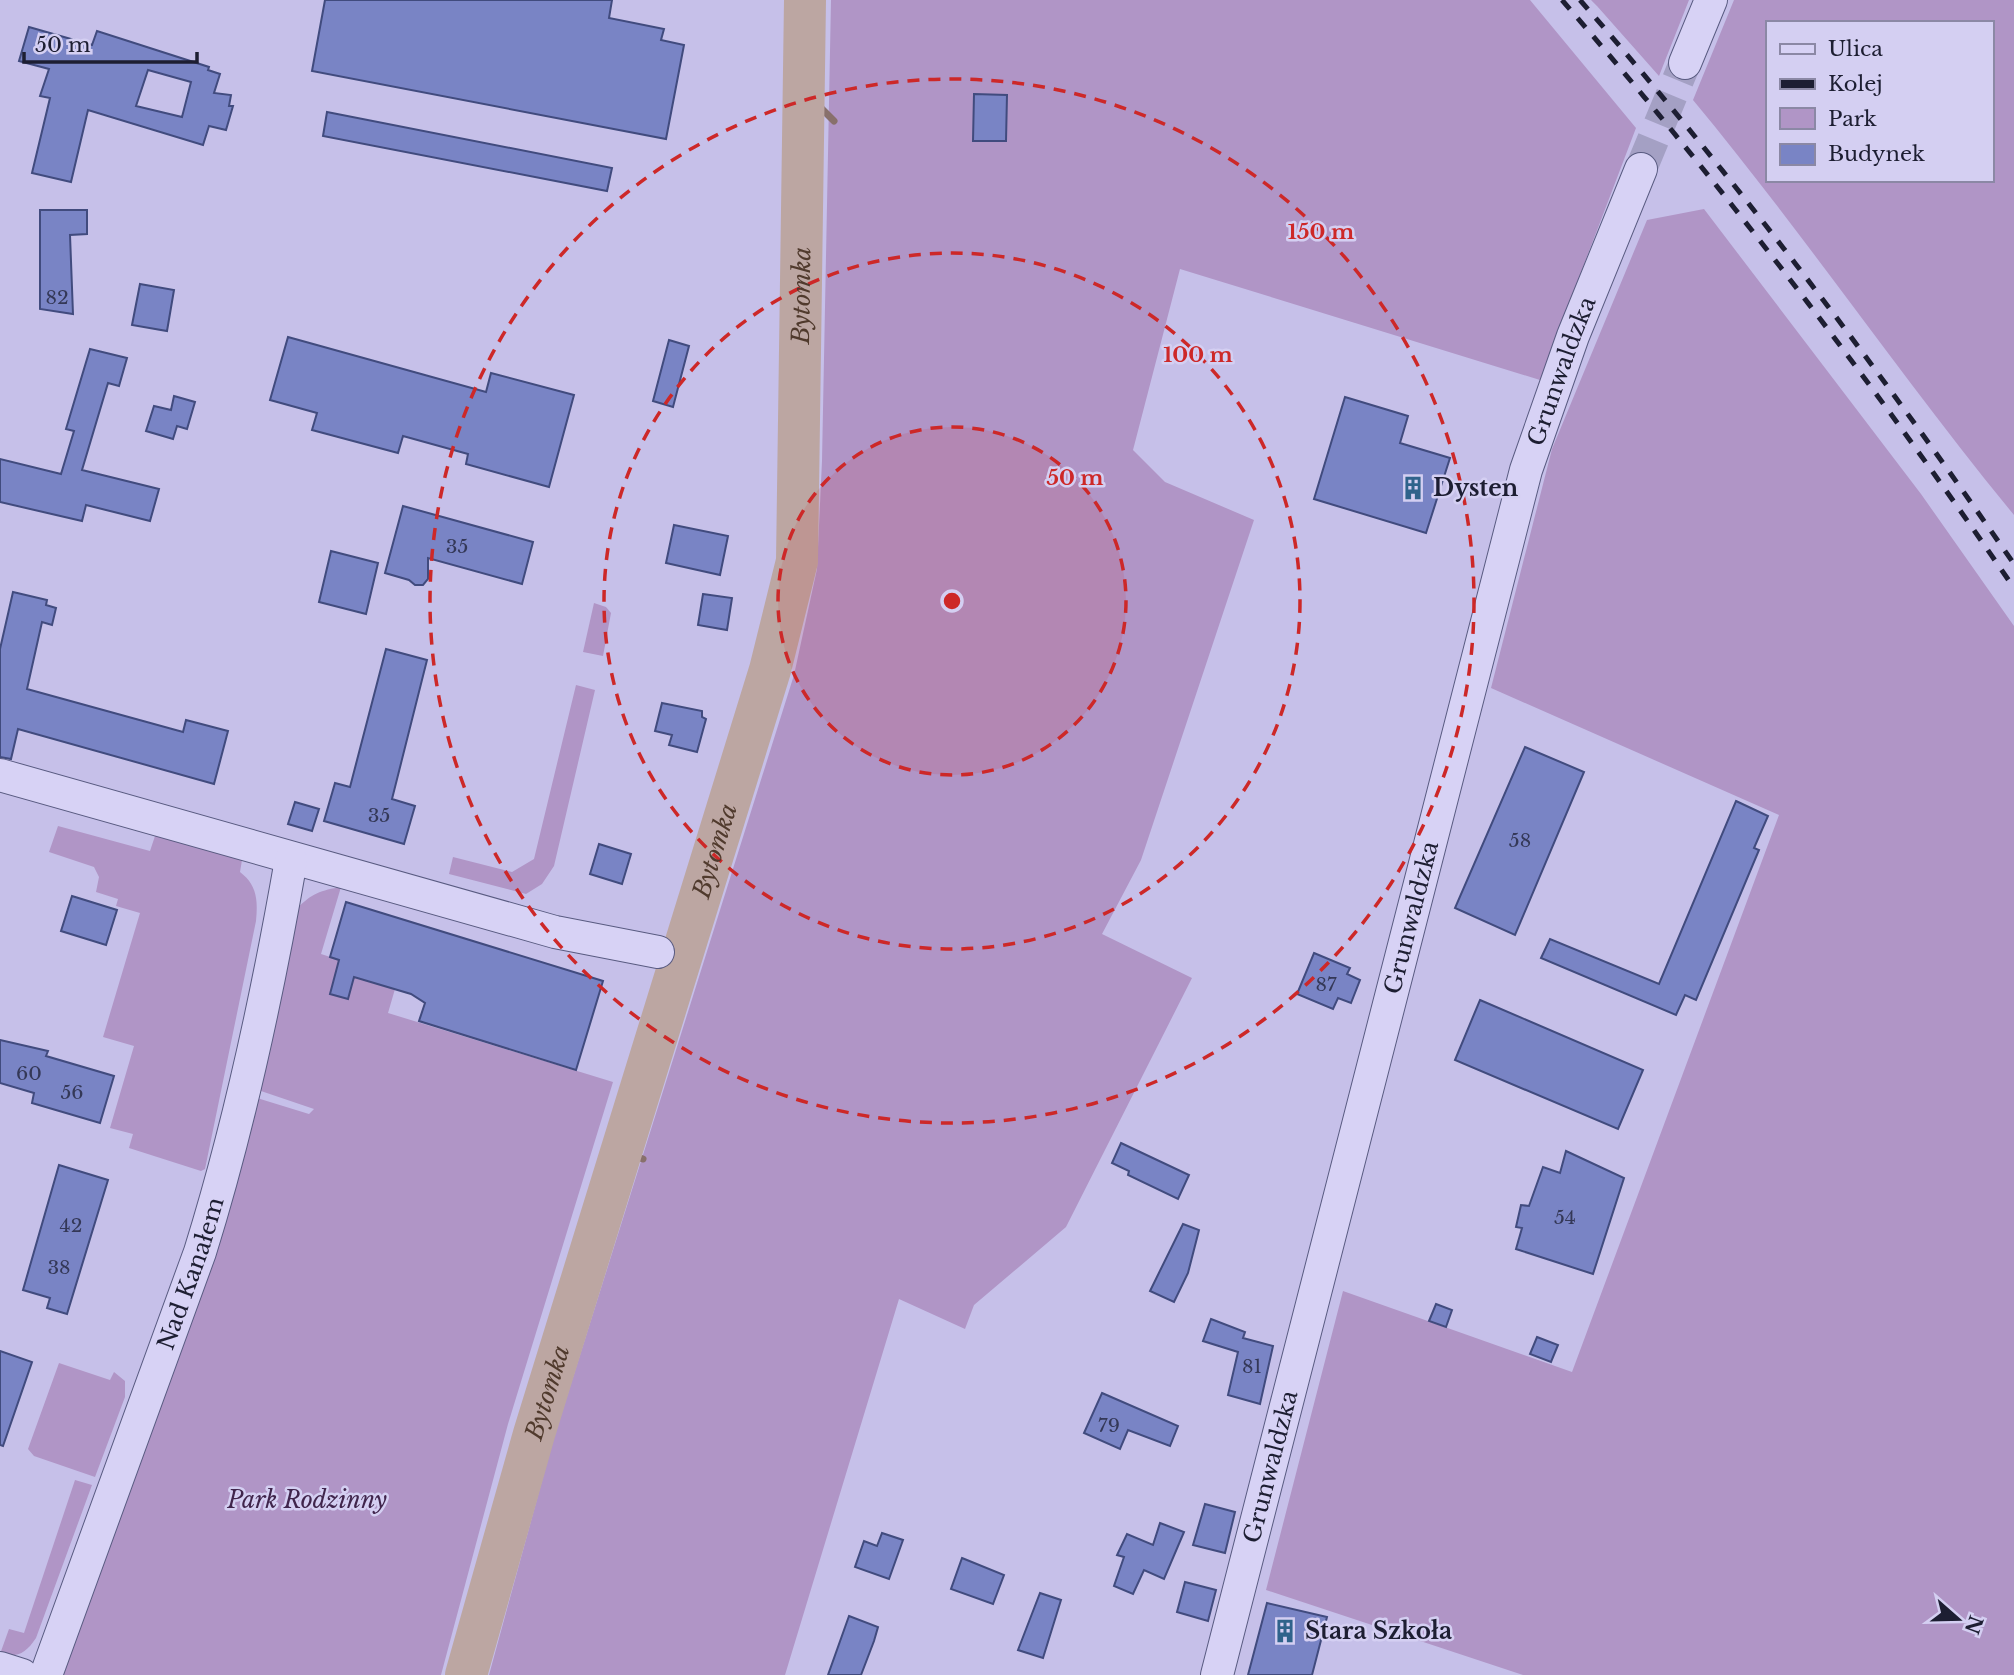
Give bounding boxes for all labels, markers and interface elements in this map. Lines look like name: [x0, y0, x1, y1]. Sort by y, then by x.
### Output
scale bar: [24, 21, 198, 65]
legend: [1766, 21, 1993, 182]
text: 50 m: [35, 32, 91, 58]
text: Ulica: [1828, 36, 1883, 62]
text: Kolej: [1828, 71, 1883, 97]
text: Park: [1828, 106, 1877, 132]
text: Budynek: [1828, 141, 1925, 167]
text: 150 m: [1288, 219, 1354, 245]
water label: Bytomka: [786, 246, 816, 345]
house number: 82: [45, 286, 69, 309]
street label: Grunwaldzka: [1522, 292, 1602, 449]
text: 100 m: [1163, 342, 1233, 368]
text: 50 m: [1046, 465, 1104, 491]
building icon: Dysten: [1399, 474, 1427, 502]
place label: Dysten: [1433, 474, 1519, 502]
house number: 35: [446, 535, 468, 558]
centre of rings: [940, 589, 964, 613]
water label: Bytomka: [686, 800, 742, 902]
house number: 35: [368, 804, 390, 827]
house number: 58: [1509, 829, 1531, 852]
street label: Grunwaldzka: [1378, 838, 1444, 997]
house number: 87: [1315, 973, 1337, 996]
house number: 60: [16, 1062, 42, 1085]
house number: 56: [60, 1081, 84, 1104]
street label: Nad Kanałem: [152, 1194, 230, 1353]
house number: 54: [1554, 1206, 1576, 1229]
house number: 42: [60, 1214, 82, 1237]
house number: 38: [47, 1256, 71, 1279]
water label: Bytomka: [518, 1342, 575, 1444]
house number: 81: [1242, 1355, 1262, 1378]
street label: Grunwaldzka: [1237, 1387, 1303, 1546]
house number: 79: [1098, 1414, 1120, 1437]
park label: Park Rodzinny: [226, 1486, 387, 1514]
north arrow: [1923, 1584, 1993, 1654]
text: N: [1960, 1612, 1987, 1637]
building icon: Stara Szkoła: [1271, 1617, 1299, 1645]
place label: Stara Szkoła: [1305, 1617, 1452, 1645]

